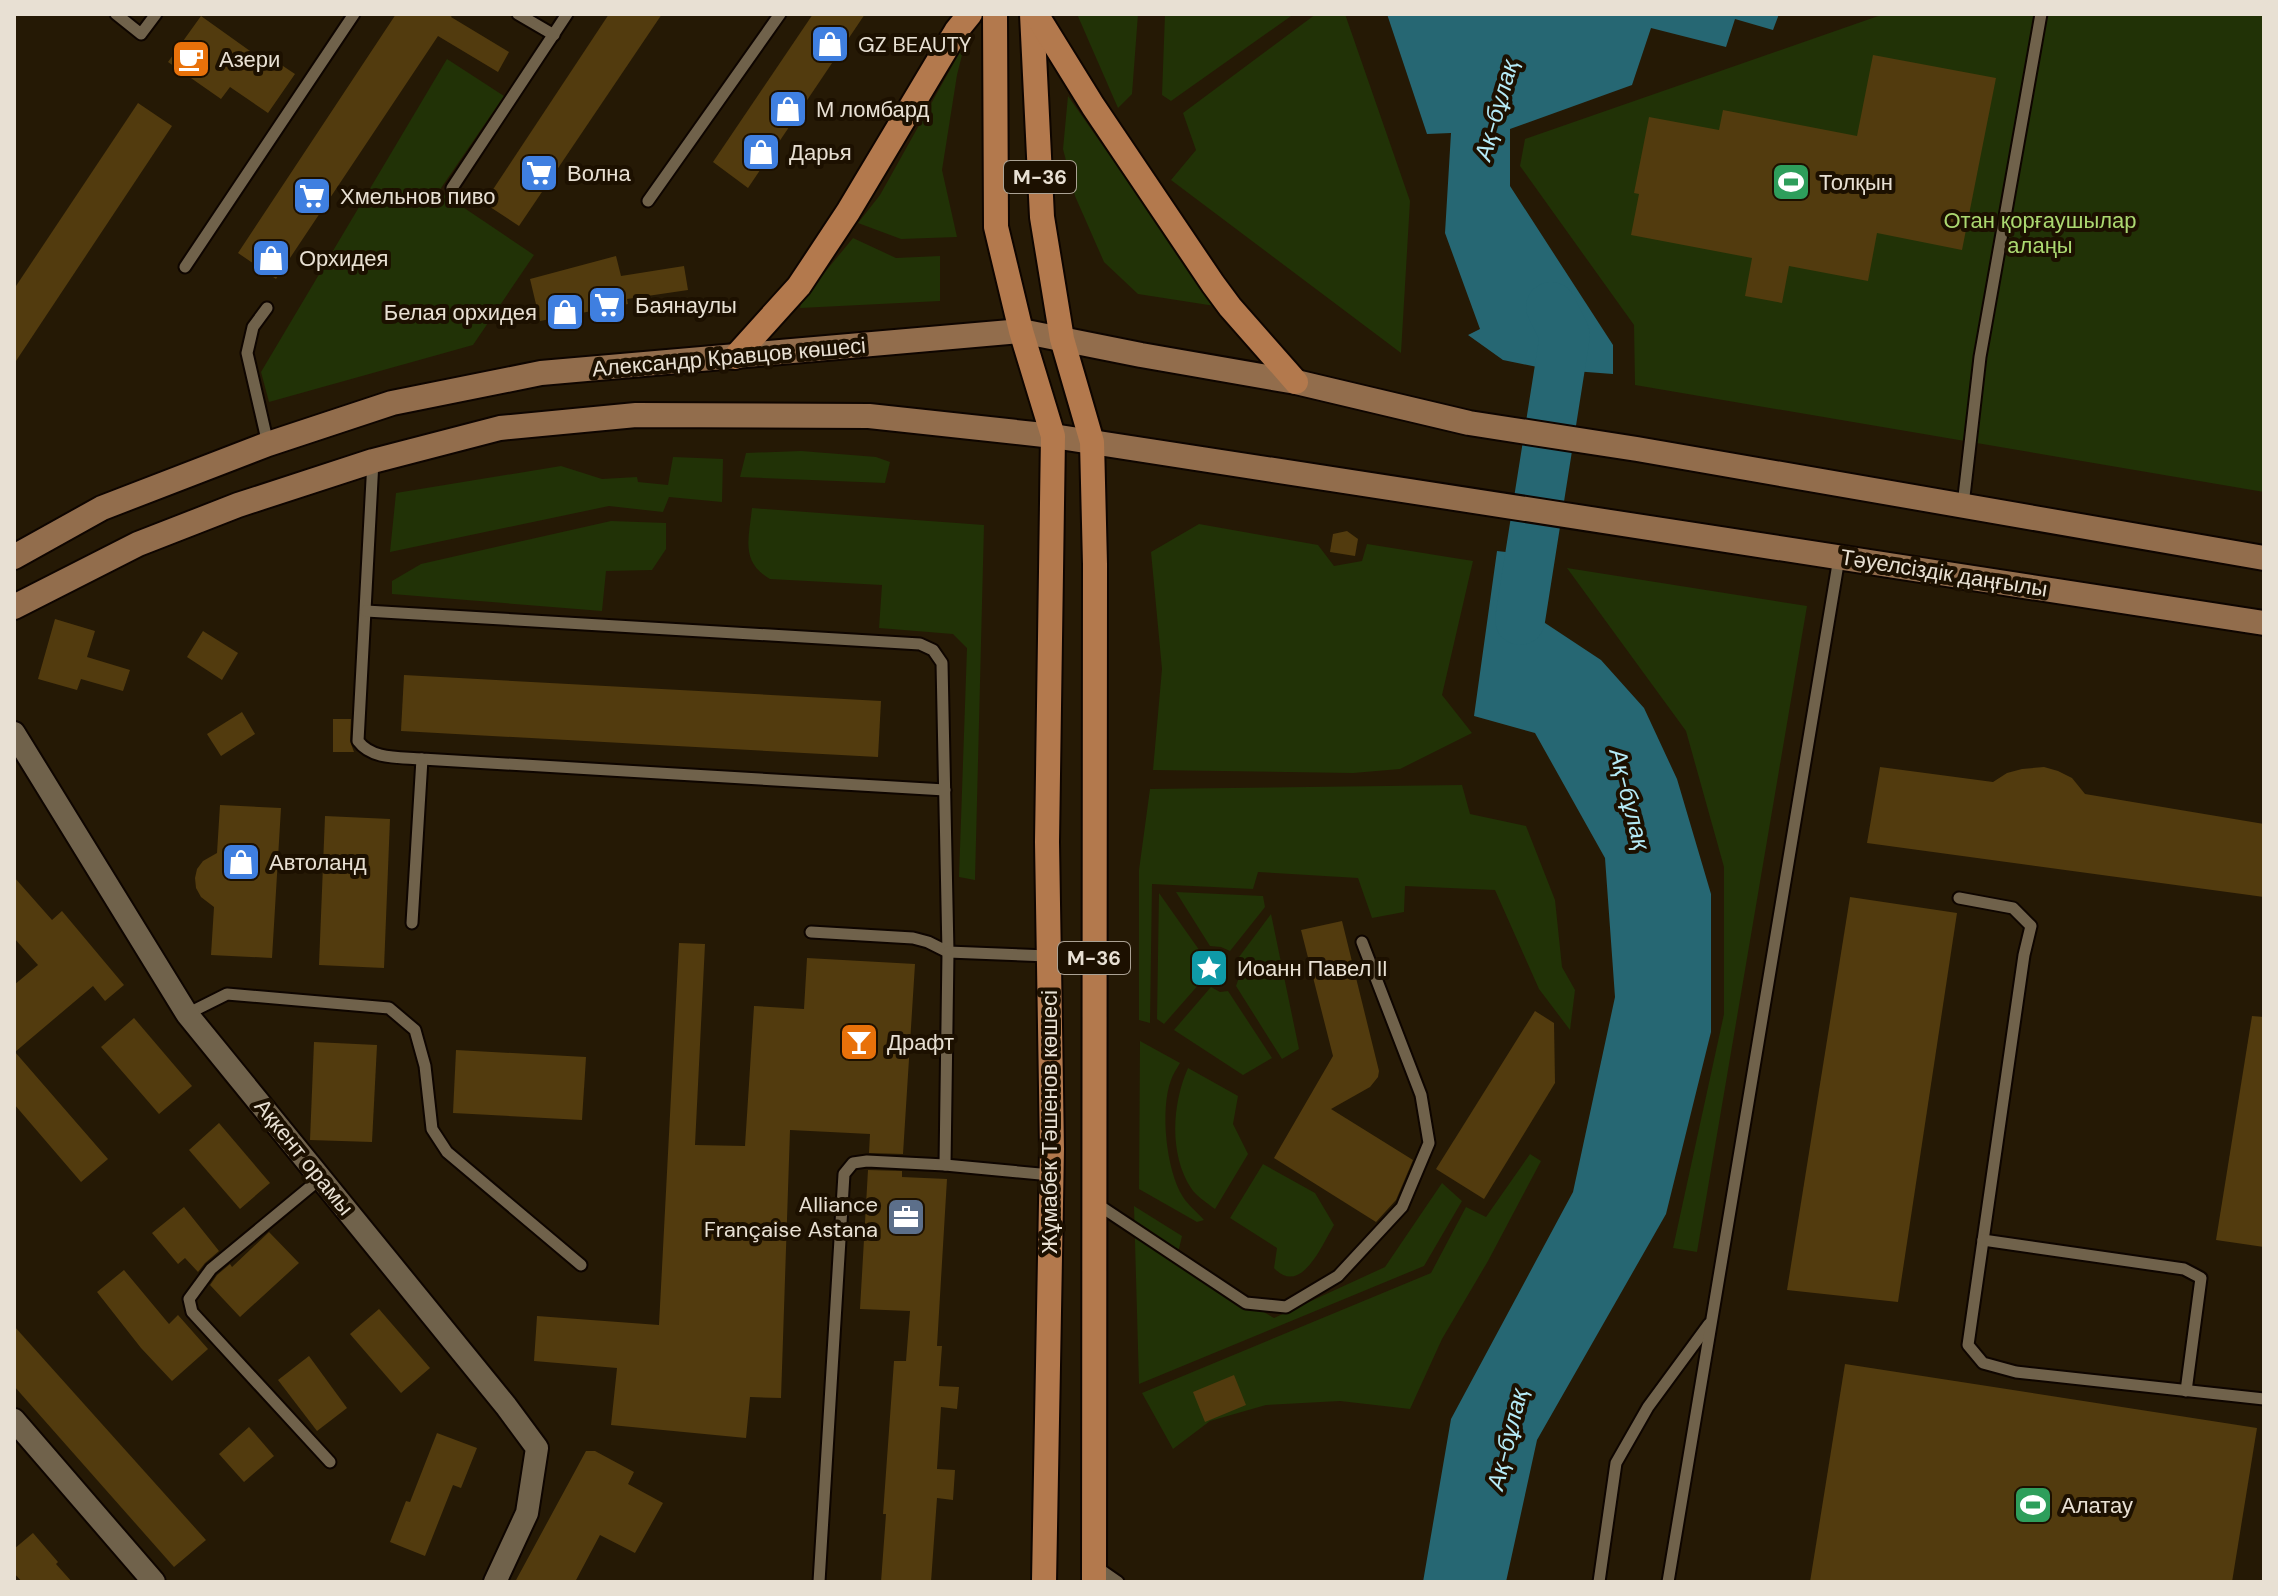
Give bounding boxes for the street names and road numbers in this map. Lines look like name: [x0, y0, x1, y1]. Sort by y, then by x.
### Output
road number: M-36: [1004, 161, 1076, 193]
street label: Александр Кравцов көшесі: [591, 331, 867, 383]
street label: Тәуелсіздік даңғылы: [1838, 542, 2050, 604]
road number: M-36: [1058, 942, 1130, 974]
street label: Жұмабек Тәшенов көшесі: [1035, 990, 1064, 1254]
street label: Ақкент орамы: [248, 1093, 360, 1221]

